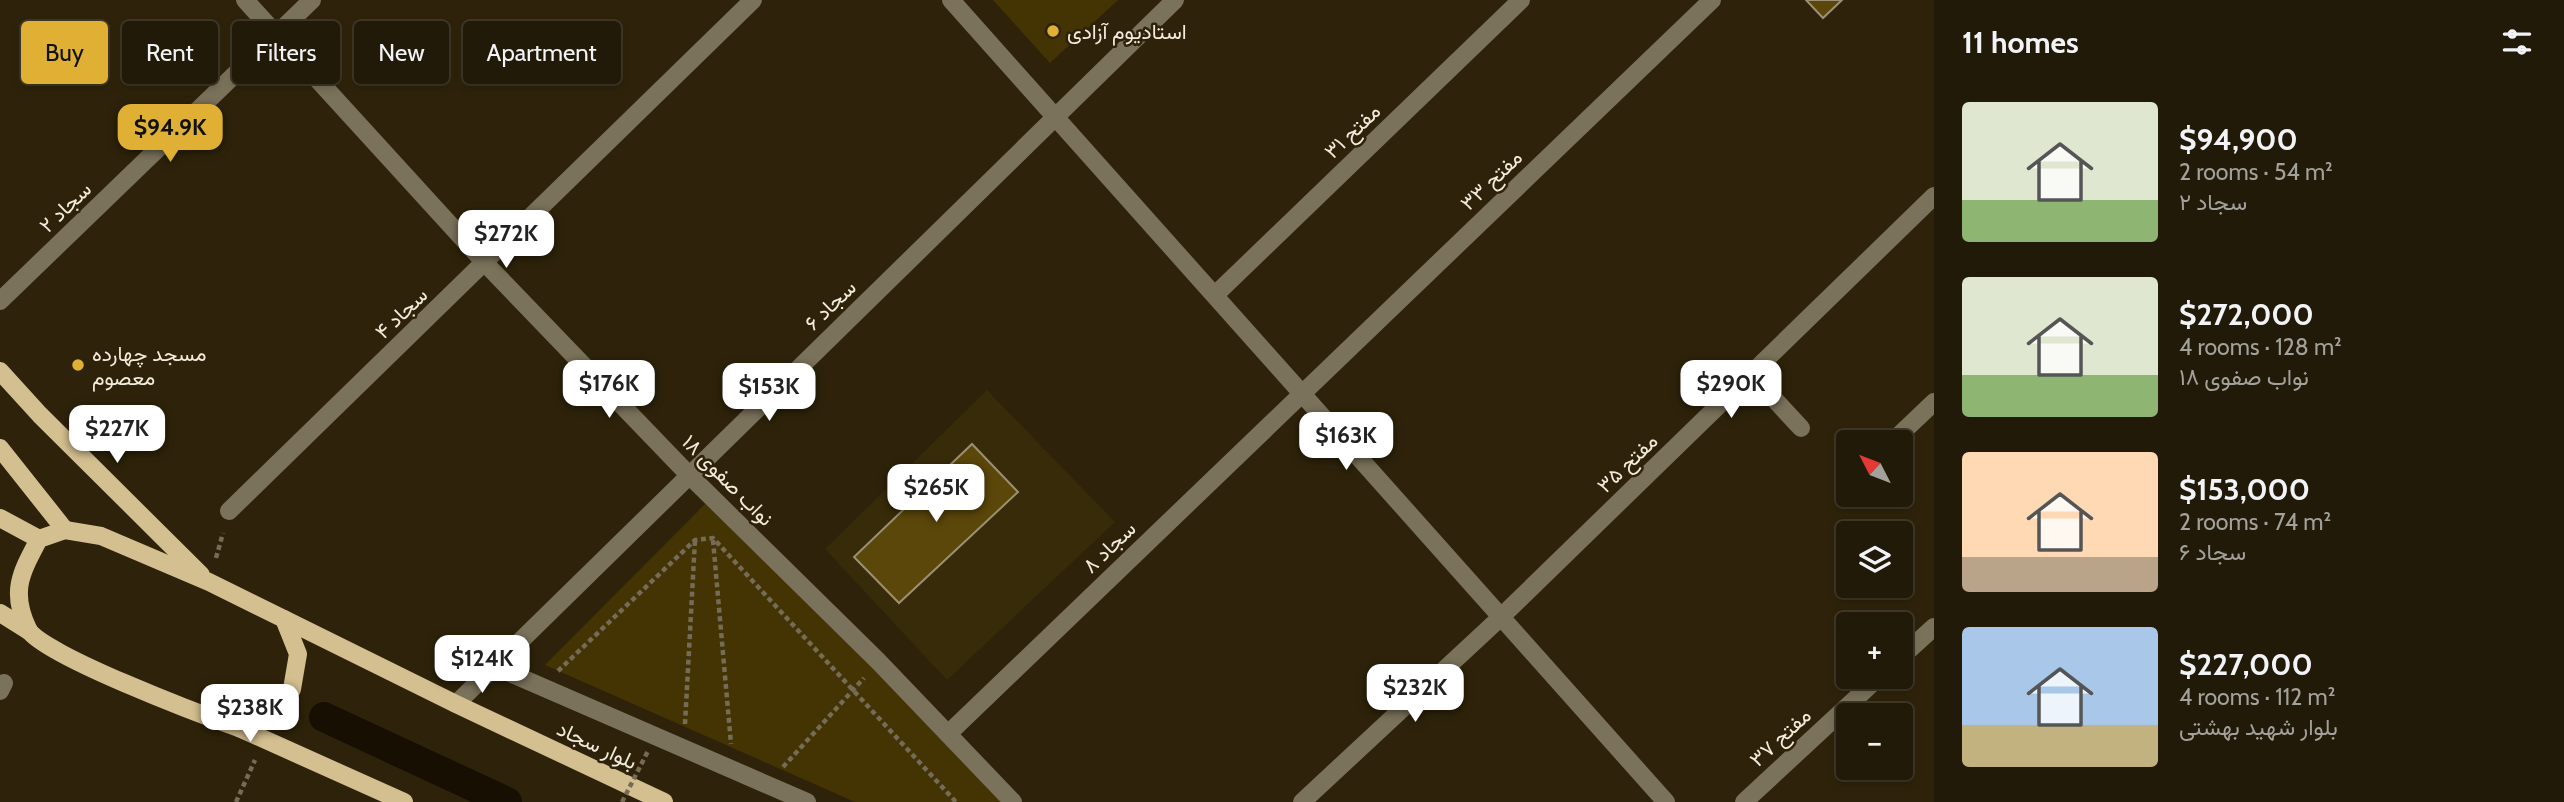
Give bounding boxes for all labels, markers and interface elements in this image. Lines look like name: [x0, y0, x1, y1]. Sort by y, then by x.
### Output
place label: استادیوم آزادی: [1067, 19, 1187, 46]
chip: Buy: [21, 21, 108, 84]
chip: Rent: [122, 21, 218, 84]
chip: Filters: [232, 21, 340, 84]
chip: New: [354, 21, 449, 84]
chip: Apartment: [463, 21, 621, 84]
marker: استادیوم آزادی: [1045, 23, 1061, 39]
icon: filters: [2498, 23, 2536, 61]
text: 11 homes: [1962, 24, 2079, 61]
street label: مفتح ۳۱: [1319, 98, 1387, 165]
pin: $94.9K: [113, 104, 227, 164]
text: $94.9K: [134, 113, 206, 141]
text: $94,900: [2179, 121, 2298, 158]
icon: home: [2018, 130, 2102, 214]
street label: مفتح ۳۳: [1455, 145, 1528, 217]
text: 2 rooms · 54 m²: [2179, 158, 2333, 186]
street label: سجاد ۲: [34, 176, 96, 238]
text: سجاد ۲: [2179, 188, 2247, 216]
pin: $272K: [457, 210, 555, 270]
text: $272K: [474, 219, 538, 247]
street label: سجاد ۶: [799, 275, 861, 335]
street label: سجاد ۴: [370, 282, 432, 344]
text: $272,000: [2179, 296, 2314, 333]
icon: home: [2018, 305, 2102, 389]
text: 4 rooms · 128 m²: [2179, 333, 2342, 361]
place label: مسجد چهارده معصوم: [92, 341, 207, 392]
marker: مسجد چهارده معصوم: [70, 357, 86, 373]
pin: $176K: [560, 360, 658, 420]
pin: $290K: [1682, 360, 1780, 420]
text: نواب صفوی ۱۸: [2179, 363, 2309, 391]
pin: $153K: [720, 364, 818, 423]
text: $176K: [579, 369, 639, 397]
text: $290K: [1696, 369, 1766, 397]
text: $153K: [739, 372, 800, 400]
pin: $227K: [68, 406, 166, 465]
pin: $163K: [1297, 412, 1395, 472]
text: $227K: [85, 414, 149, 442]
text: $163K: [1315, 421, 1377, 449]
street label: مفتح ۳۵: [1591, 428, 1664, 499]
street label: نواب صفوی ۱۸: [677, 429, 779, 531]
north arrow: [1836, 430, 1913, 508]
map controls: [1836, 430, 1913, 780]
pin: $265K: [887, 464, 985, 524]
text: $153,000: [2179, 471, 2310, 508]
text: $265K: [903, 473, 969, 501]
icon: home: [2018, 480, 2102, 564]
text: 2 rooms · 74 m²: [2179, 508, 2331, 536]
street label: سجاد ۸: [1077, 516, 1141, 578]
button: layers: [1836, 521, 1913, 598]
text: سجاد ۶: [2179, 538, 2246, 566]
button: +: [1836, 612, 1913, 689]
pin: $124K: [433, 636, 531, 695]
text: $124K: [451, 644, 513, 672]
text: $227,000: [2179, 646, 2313, 683]
icon: home: [2018, 655, 2102, 739]
pin: $232K: [1366, 664, 1464, 724]
text: $232K: [1383, 673, 1447, 701]
text: 4 rooms · 112 m²: [2179, 683, 2335, 711]
pin: $238K: [201, 684, 299, 744]
text: $238K: [217, 693, 283, 721]
street label: مفتح ۳۷: [1744, 702, 1817, 773]
button: −: [1836, 703, 1913, 780]
text: بلوار شهید بهشتی: [2179, 713, 2338, 741]
street label: بلوار سجاد: [553, 716, 641, 775]

